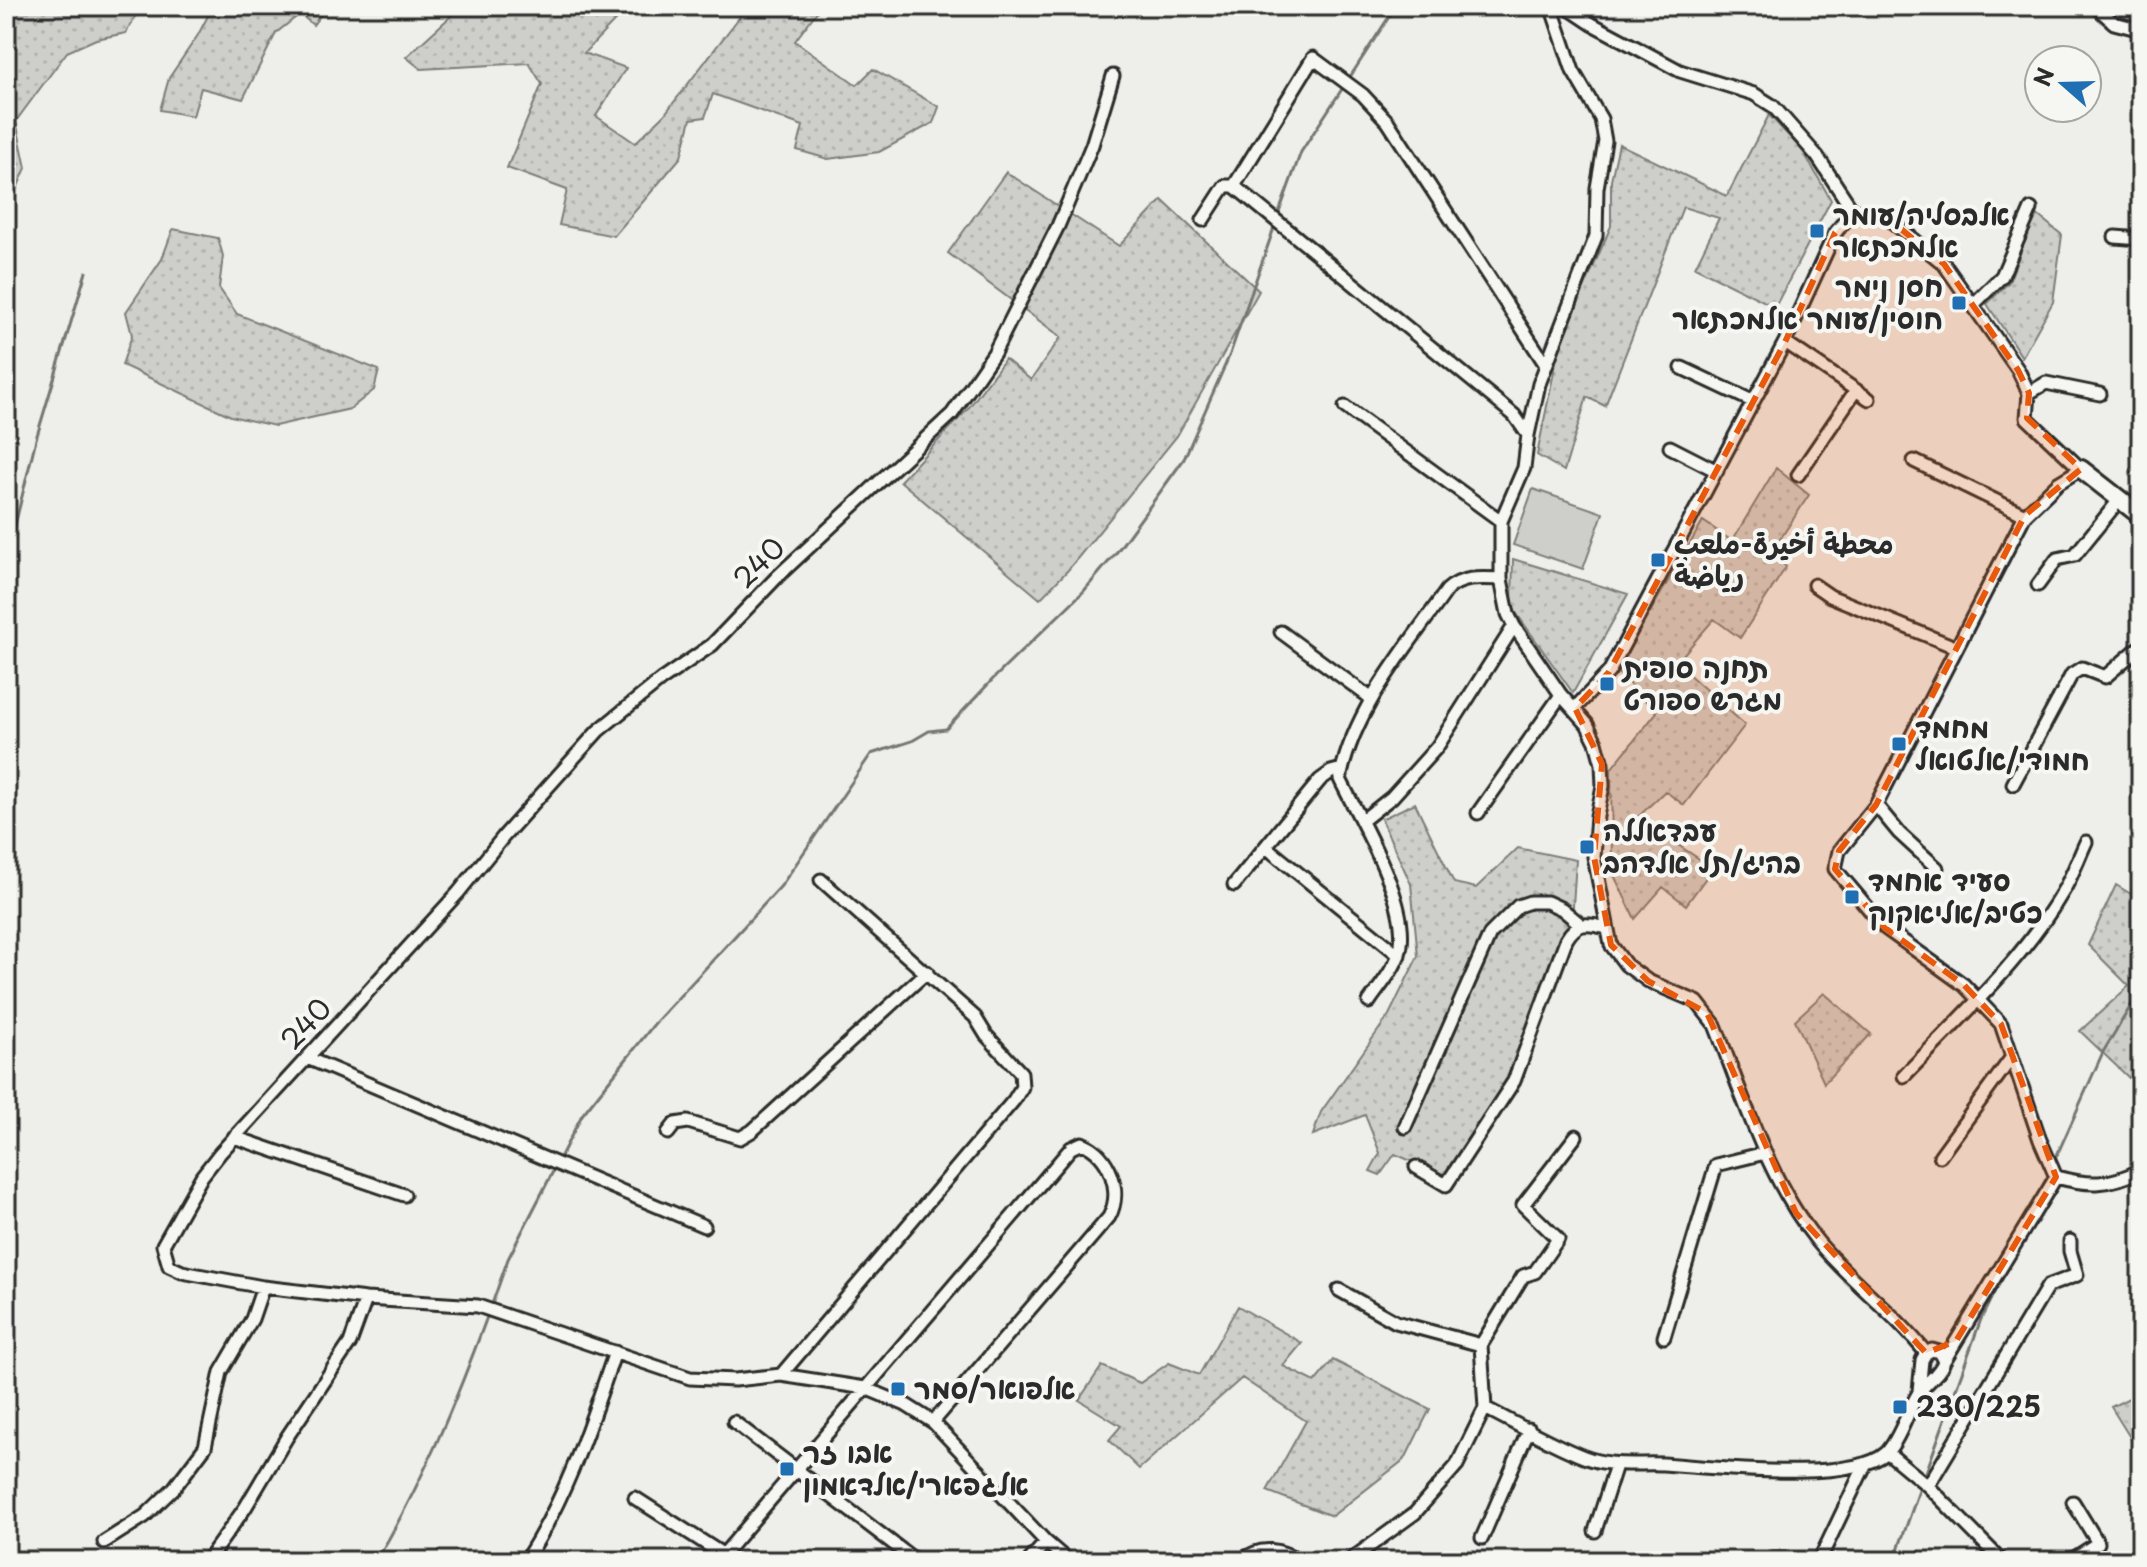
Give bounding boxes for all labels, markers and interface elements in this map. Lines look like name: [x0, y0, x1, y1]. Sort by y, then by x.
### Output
north arrow: [2023, 44, 2103, 124]
text: N: [2024, 63, 2061, 90]
place label: אלבסליה/עומר אלמכתאר: [1833, 192, 2010, 267]
marker: אלבסליה/עומר אלמכתאר: [1808, 222, 1826, 240]
place label: חסן נימר חוסין/עומר אלמכתאר: [1672, 264, 1943, 339]
marker: חסן נימר חוסין/עומר אלמכתאר: [1950, 294, 1968, 312]
place label: محطة أخيرة-ملعب رياضة: [1674, 521, 1893, 596]
street label: 240: [722, 526, 794, 598]
marker: محطة أخيرة-ملعب رياضة: [1649, 551, 1667, 569]
place label: תחנה סופית מגרש ספורט: [1621, 645, 1782, 720]
marker: תחנה סופית מגרש ספורט: [1598, 675, 1616, 693]
place label: מחמד חמודי/אלטואל: [1915, 705, 2090, 780]
marker: מחמד חמודי/אלטואל: [1890, 735, 1908, 753]
place label: עבדאללה בהיג/תל אלדהב: [1602, 808, 1801, 883]
marker: עבדאללה בהיג/תל אלדהב: [1578, 838, 1596, 856]
place label: סעיד אחמד כטיב/אליאקוק: [1868, 858, 2043, 933]
marker: סעיד אחמד כטיב/אליאקוק: [1843, 888, 1861, 906]
street label: 240: [269, 987, 340, 1059]
place label: אלפואר/סמר: [914, 1366, 1076, 1409]
marker: אלפואר/סמר: [889, 1380, 907, 1398]
place label: 230/225: [1916, 1384, 2041, 1427]
marker: 230/225: [1891, 1398, 1909, 1416]
place label: אבו זר אלגפארי/אלדאמון: [803, 1430, 1029, 1505]
marker: אבו זר אלגפארי/אלדאמון: [778, 1460, 796, 1478]

